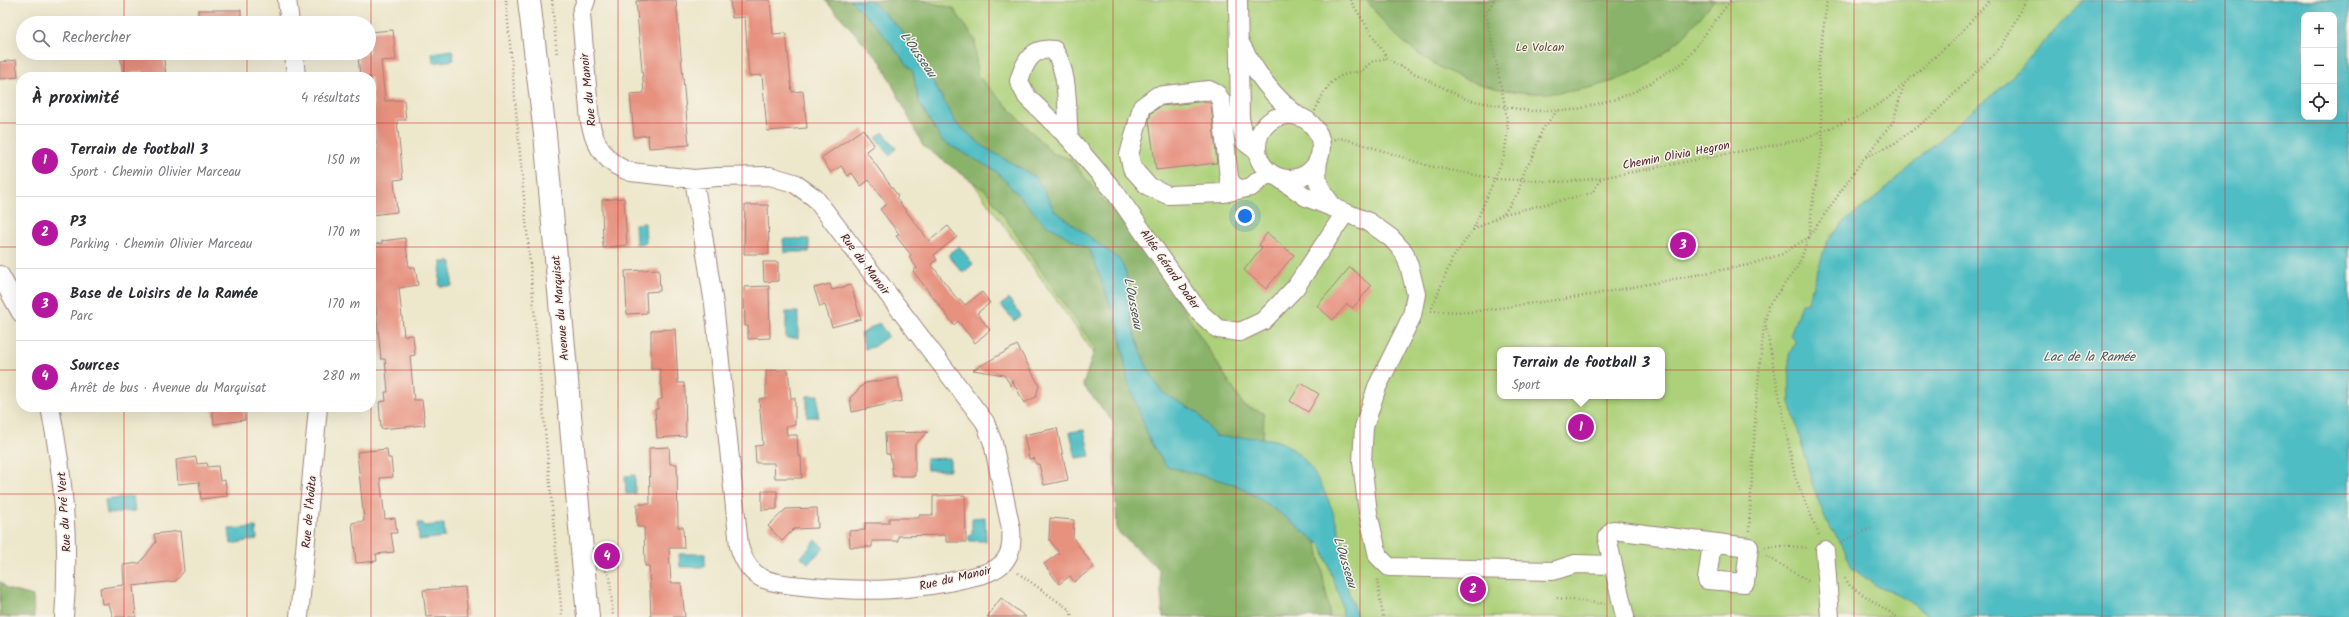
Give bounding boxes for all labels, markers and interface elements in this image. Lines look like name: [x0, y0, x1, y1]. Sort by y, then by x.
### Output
map controls: [2301, 12, 2337, 120]
button: +: [2301, 12, 2337, 48]
search box: [16, 16, 376, 60]
text: Rechercher: [62, 26, 130, 50]
icon: search: [30, 27, 52, 49]
water label: L'Ousseau: [894, 27, 942, 84]
park label: Le Volcan: [1516, 38, 1564, 57]
button: −: [2301, 48, 2337, 84]
street label: Rue du Manoir: [575, 51, 602, 127]
button: locate: [2301, 84, 2337, 120]
text: À proximité: [32, 85, 119, 112]
text: 4 résultats: [301, 88, 360, 109]
street label: Chemin Olivia Hegron: [1621, 136, 1731, 175]
text: Terrain de football 3: [70, 138, 208, 162]
text: 1: [43, 150, 47, 171]
text: 150 m: [327, 150, 360, 171]
text: Sport · Chemin Olivier Marceau: [70, 162, 241, 183]
your location: [1235, 206, 1255, 226]
text: P3: [70, 210, 86, 234]
text: 2: [41, 222, 49, 243]
text: 170 m: [328, 222, 360, 243]
street label: Allée Gérard Dader: [1135, 225, 1205, 314]
street label: Rue du Manoir: [835, 229, 895, 300]
pin: 3: [1670, 230, 1696, 260]
text: Parking · Chemin Olivier Marceau: [70, 234, 252, 255]
street label: Avenue du Marquisat: [546, 254, 575, 361]
water label: L'Ousseau: [1117, 276, 1148, 333]
text: Base de Loisirs de la Ramée: [70, 282, 258, 306]
text: 3: [41, 294, 49, 315]
text: 170 m: [328, 294, 360, 315]
text: Parc: [70, 306, 93, 327]
popup: [1497, 347, 1665, 399]
water label: Lac de la Ramée: [2043, 347, 2136, 368]
text: Terrain de football 3: [1512, 351, 1650, 375]
text: Sources: [70, 354, 120, 378]
text: 4: [41, 366, 49, 387]
text: 280 m: [323, 366, 360, 387]
text: Sport: [1512, 375, 1540, 396]
text: Arrêt de bus · Avenue du Marquisat: [70, 378, 266, 399]
pin: 1: [1568, 412, 1594, 442]
street label: Rue du Pré Vert: [52, 471, 77, 553]
street label: Rue de l'Aoûta: [297, 475, 322, 549]
water label: L'Ousseau: [1327, 534, 1363, 592]
pin: 4: [594, 541, 620, 571]
street label: Rue du Manoir: [917, 561, 994, 596]
pin: 2: [1460, 574, 1486, 604]

